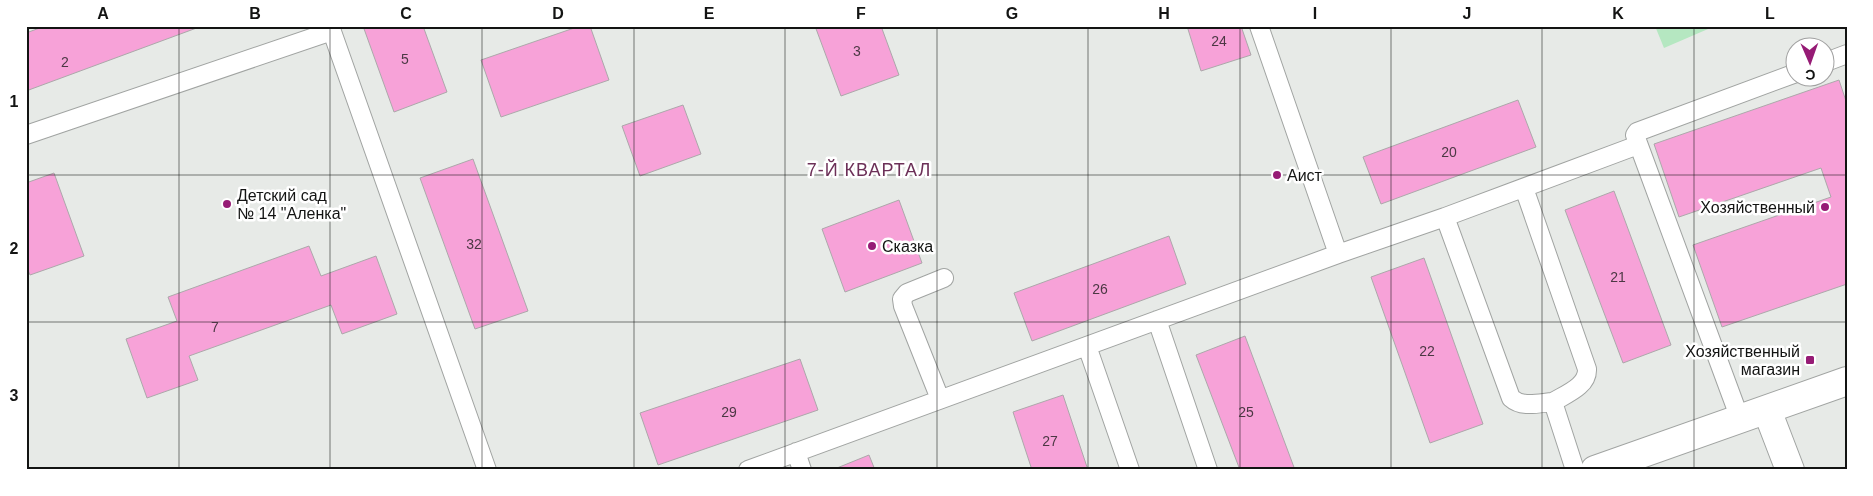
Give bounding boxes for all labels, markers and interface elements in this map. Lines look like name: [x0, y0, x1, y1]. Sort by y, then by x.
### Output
text: A: [97, 5, 109, 22]
text: B: [249, 5, 261, 22]
text: C: [400, 5, 412, 22]
text: D: [552, 5, 564, 22]
text: E: [704, 5, 715, 22]
text: F: [856, 5, 866, 22]
text: G: [1006, 5, 1018, 22]
text: H: [1158, 5, 1170, 22]
text: I: [1313, 5, 1317, 22]
text: J: [1463, 5, 1471, 22]
text: K: [1612, 5, 1624, 22]
text: L: [1765, 5, 1775, 22]
house number: 24: [1211, 33, 1227, 49]
north arrow: [1786, 38, 1836, 88]
house number: 3: [853, 43, 861, 59]
house number: 5: [401, 51, 409, 67]
house number: 2: [61, 54, 69, 70]
text: С: [1805, 67, 1816, 83]
text: 1: [10, 93, 19, 110]
house number: 20: [1441, 144, 1457, 160]
district label: 7-Й КВАРТАЛ: [807, 159, 931, 180]
place label: Аист: [1287, 167, 1323, 184]
marker: Аист: [1271, 169, 1283, 181]
place label: Детский сад № 14 "Аленка": [237, 187, 346, 222]
marker: Детский сад № 14 "Аленка": [221, 198, 233, 210]
place label: Хозяйственный: [1700, 199, 1815, 216]
marker: Хозяйственный: [1819, 201, 1831, 213]
house number: 32: [466, 236, 482, 252]
place label: Сказка: [882, 238, 933, 255]
text: 2: [10, 240, 19, 257]
marker: Сказка: [866, 240, 878, 252]
house number: 21: [1610, 269, 1626, 285]
house number: 26: [1092, 281, 1108, 297]
house number: 7: [211, 319, 219, 335]
house number: 22: [1419, 343, 1435, 359]
place label: Хозяйственный магазин: [1685, 343, 1800, 378]
marker: Хозяйственный магазин: [1804, 354, 1816, 366]
text: 3: [10, 387, 19, 404]
house number: 29: [721, 404, 737, 420]
house number: 25: [1238, 404, 1254, 420]
house number: 27: [1042, 433, 1058, 449]

